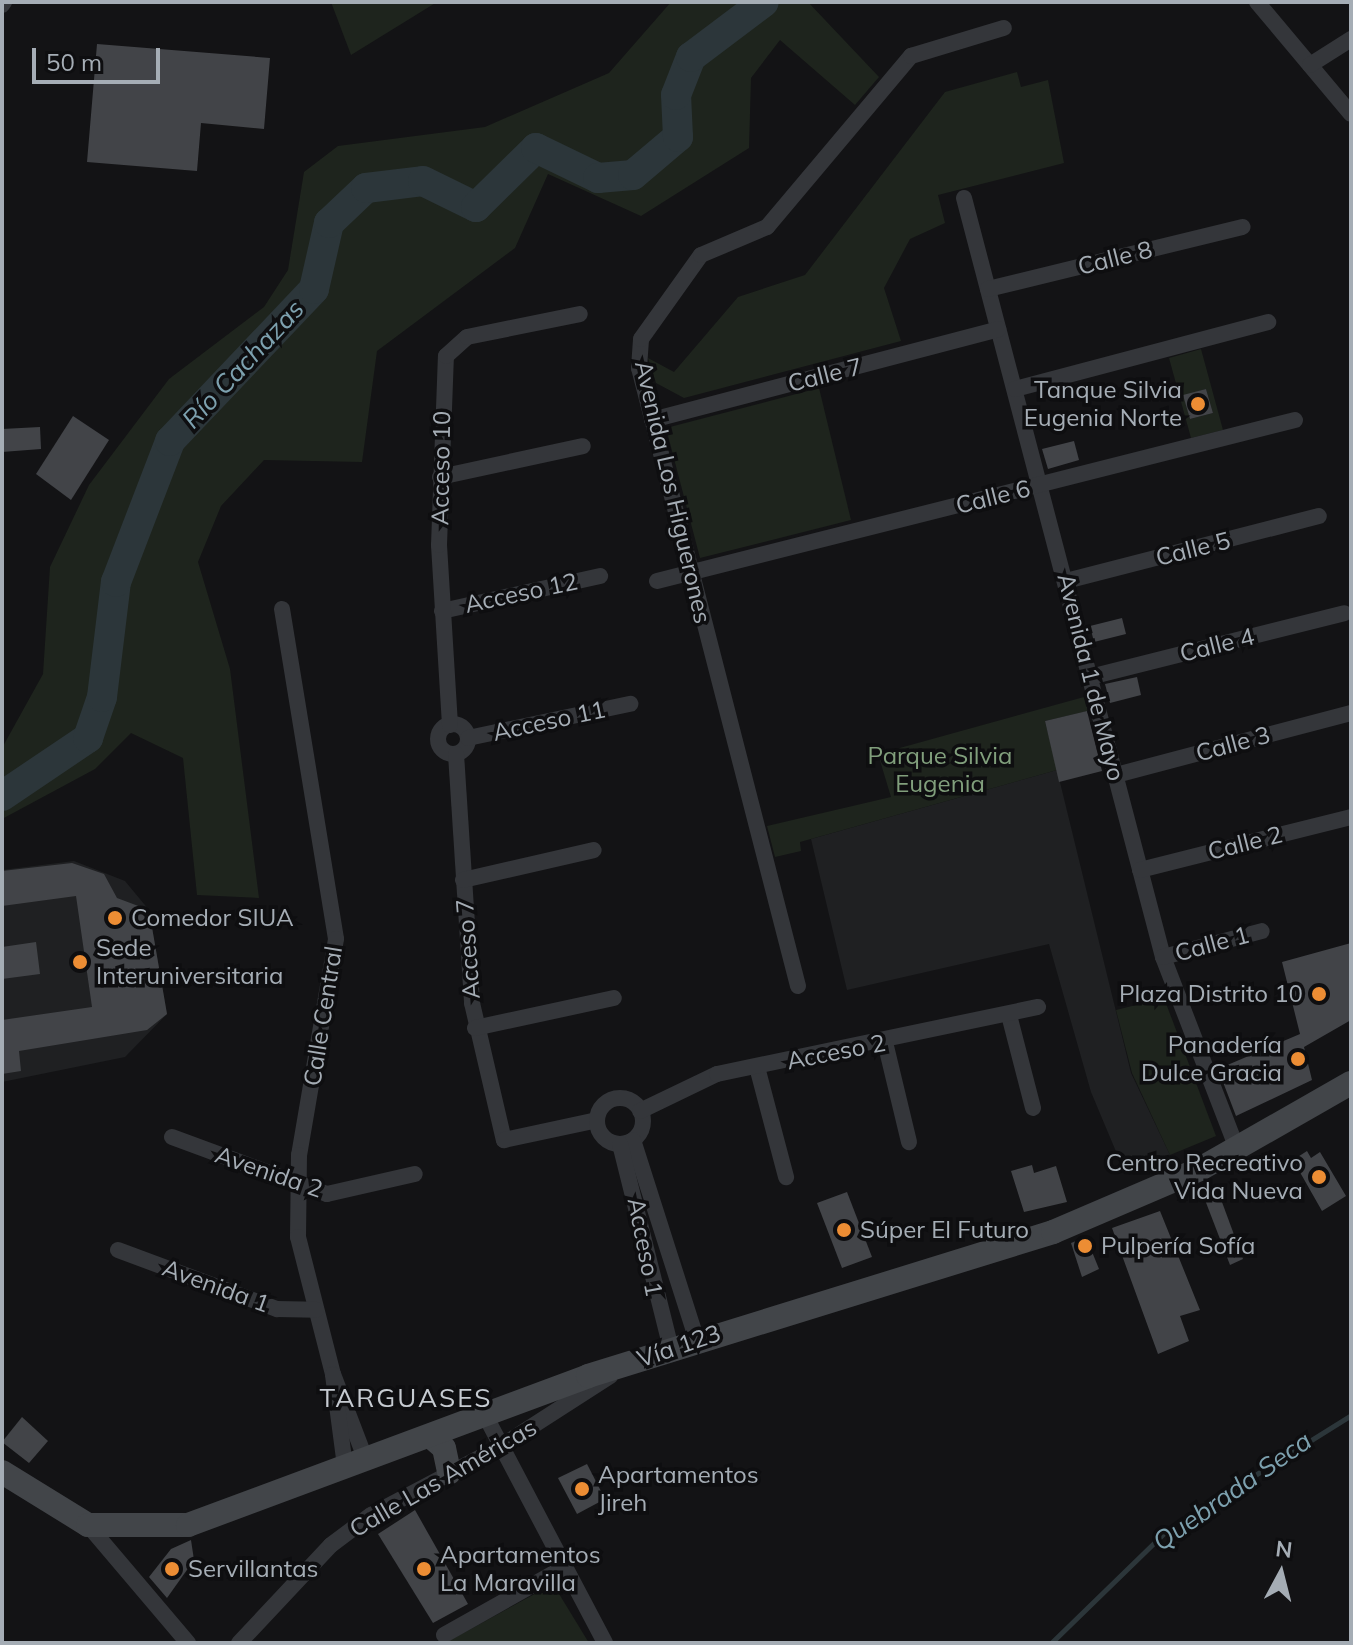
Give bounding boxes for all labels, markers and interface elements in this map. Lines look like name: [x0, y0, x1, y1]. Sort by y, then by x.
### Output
scale bar: [36, 32, 164, 82]
text: 50 m: [46, 47, 102, 77]
street label: Calle 8: [1075, 235, 1155, 281]
water label: Río Cachazas: [176, 293, 310, 435]
street label: Calle 7: [785, 352, 865, 398]
street label: Avenida Los Higuerones: [629, 358, 717, 626]
place label: Tanque Silvia Eugenia Norte: [1024, 376, 1182, 432]
marker: Tanque Silvia Eugenia Norte: [1189, 395, 1207, 413]
street label: Acceso 10: [426, 410, 456, 526]
street label: Calle 6: [953, 474, 1033, 520]
street label: Calle 5: [1153, 526, 1233, 572]
street label: Acceso 12: [462, 567, 580, 619]
street label: Avenida 1 de Mayo: [1051, 570, 1131, 784]
street label: Calle 4: [1177, 622, 1257, 668]
street label: Acceso 11: [490, 695, 608, 747]
street label: Calle 3: [1193, 720, 1273, 768]
park label: Parque Silvia Eugenia: [868, 742, 1012, 798]
street label: Calle 2: [1205, 820, 1285, 866]
street label: Acceso 7: [450, 898, 486, 1000]
place label: Comedor SIUA: [131, 904, 294, 932]
marker: Comedor SIUA: [106, 909, 124, 927]
street label: Calle 1: [1172, 920, 1252, 968]
place label: Sede Interuniversitaria: [96, 934, 283, 990]
street label: Calle Central: [298, 944, 348, 1088]
marker: Sede Interuniversitaria: [71, 953, 89, 971]
place label: Plaza Distrito 10: [1119, 980, 1303, 1008]
marker: Plaza Distrito 10: [1310, 985, 1328, 1003]
street label: Acceso 2: [784, 1028, 888, 1076]
place label: Panadería Dulce Gracia: [1141, 1031, 1282, 1087]
marker: Panadería Dulce Gracia: [1289, 1050, 1307, 1068]
street label: Avenida 2: [211, 1140, 327, 1204]
place label: Centro Recreativo Vida Nueva: [1106, 1149, 1303, 1205]
marker: Centro Recreativo Vida Nueva: [1310, 1168, 1328, 1186]
street label: Acceso 1: [621, 1195, 669, 1299]
place label: Súper El Futuro: [860, 1216, 1029, 1244]
marker: Súper El Futuro: [835, 1221, 853, 1239]
place label: Pulpería Sofía: [1101, 1232, 1255, 1260]
marker: Pulpería Sofía: [1076, 1237, 1094, 1255]
street label: Avenida 1: [159, 1253, 273, 1319]
street label: Vía 123: [633, 1318, 725, 1374]
district label: TARGUASES: [320, 1382, 492, 1414]
street label: Calle Las Américas: [344, 1413, 542, 1543]
water label: Quebrada Seca: [1147, 1425, 1317, 1557]
place label: Apartamentos Jireh: [598, 1461, 759, 1517]
marker: Apartamentos Jireh: [573, 1480, 591, 1498]
north arrow: [1241, 1533, 1321, 1613]
text: N: [1274, 1534, 1294, 1564]
place label: Apartamentos La Maravilla: [440, 1541, 601, 1597]
place label: Servillantas: [188, 1555, 318, 1583]
marker: Servillantas: [163, 1560, 181, 1578]
marker: Apartamentos La Maravilla: [415, 1560, 433, 1578]

